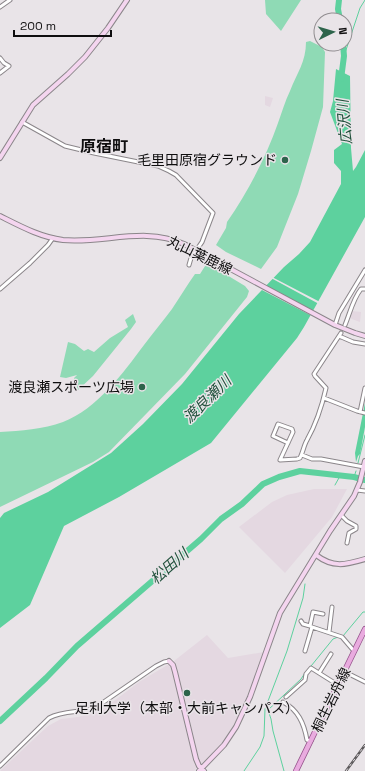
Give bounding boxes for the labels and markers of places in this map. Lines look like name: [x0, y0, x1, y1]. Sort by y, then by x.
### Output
place label: 毛里田原宿グラウンド: [137, 151, 277, 169]
marker: 毛里田原宿グラウンド: [280, 155, 290, 165]
place label: 渡良瀬スポーツ広場: [8, 378, 134, 396]
marker: 渡良瀬スポーツ広場: [137, 382, 147, 392]
marker: 足利大学（本部・大前キャンパス）: [182, 688, 192, 698]
place label: 足利大学（本部・大前キャンパス）: [75, 699, 299, 717]

